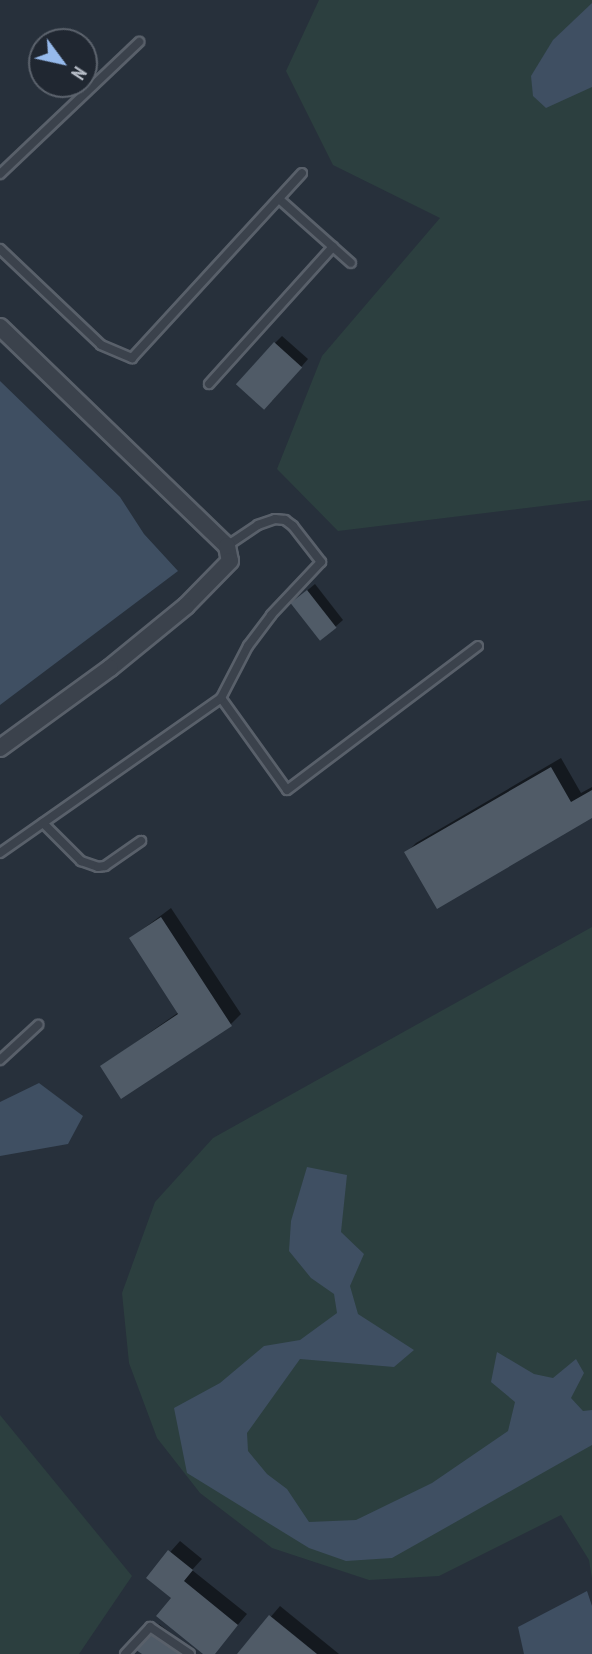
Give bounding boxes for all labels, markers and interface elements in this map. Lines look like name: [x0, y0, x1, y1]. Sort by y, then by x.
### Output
north arrow: [28, 28, 98, 98]
text: N: [66, 63, 92, 84]

